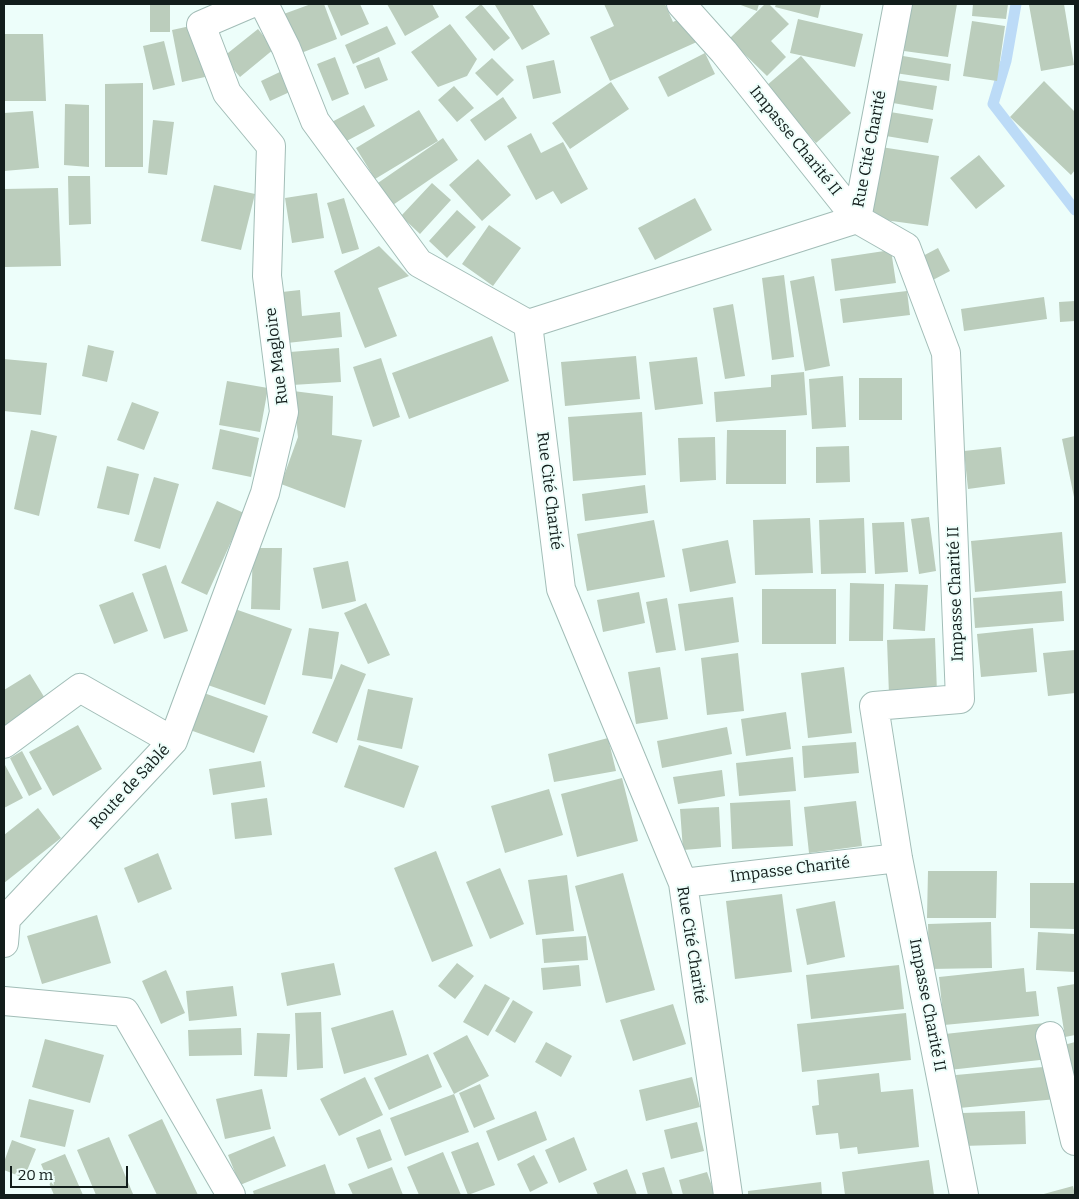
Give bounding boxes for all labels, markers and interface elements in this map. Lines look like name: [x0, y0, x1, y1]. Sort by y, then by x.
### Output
street label: Impasse Charité II: [745, 82, 845, 200]
street label: Rue Cité Charité: [849, 89, 891, 209]
street label: Rue Magloire: [262, 306, 292, 406]
street label: Rue Cité Charité: [532, 431, 566, 551]
street label: Impasse Charité II: [944, 526, 968, 662]
street label: Route de Sablé: [86, 741, 174, 833]
street label: Impasse Charité: [729, 853, 851, 887]
street label: Rue Cité Charité: [672, 885, 710, 1005]
street label: Impasse Charité II: [905, 937, 949, 1073]
scale bar: [12, 1156, 130, 1188]
text: 20 m: [18, 1166, 53, 1184]

